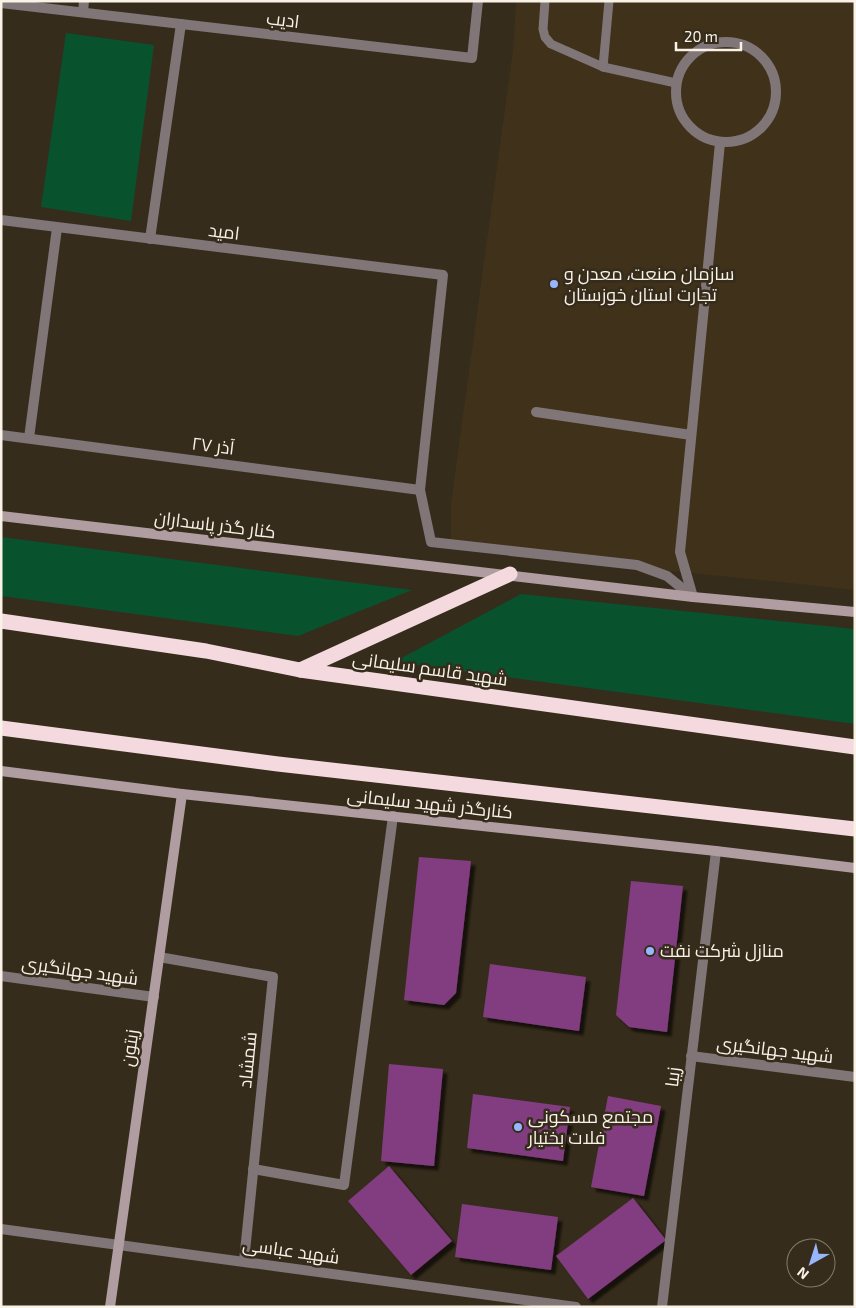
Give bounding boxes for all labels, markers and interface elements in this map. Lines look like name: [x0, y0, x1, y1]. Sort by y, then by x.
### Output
street label: ادیب: [265, 6, 301, 32]
scale bar: [676, 20, 741, 52]
text: 20 m: [684, 27, 718, 45]
street label: امید: [207, 218, 241, 244]
place label: سازمان صنعت، معدن و تجارت استان خوزستان: [564, 262, 734, 306]
marker: سازمان صنعت، معدن و تجارت استان خوزستان: [548, 278, 560, 290]
street label: آذر ۲۷: [190, 431, 236, 460]
street label: کنار گذر پاسداران: [153, 506, 277, 544]
street label: شهید قاسم سلیمانی: [351, 646, 509, 692]
street label: کنارگذر شهید سلیمانی: [346, 783, 514, 824]
place label: منازل شرکت نفت: [660, 939, 784, 962]
marker: منازل شرکت نفت: [644, 945, 656, 957]
street label: شهید جهانگیری: [20, 951, 140, 990]
street label: زیتون: [116, 1028, 143, 1068]
street label: شمشاد: [233, 1031, 261, 1089]
street label: شهید جهانگیری: [715, 1031, 835, 1068]
street label: زیبا: [660, 1066, 685, 1088]
place label: مجتمع مسکونی فلات بختیار: [527, 1105, 653, 1149]
marker: مجتمع مسکونی فلات بختیار: [512, 1121, 524, 1133]
street label: شهید عباسی: [241, 1232, 341, 1269]
north arrow: [786, 1238, 836, 1288]
text: N: [793, 1264, 812, 1283]

